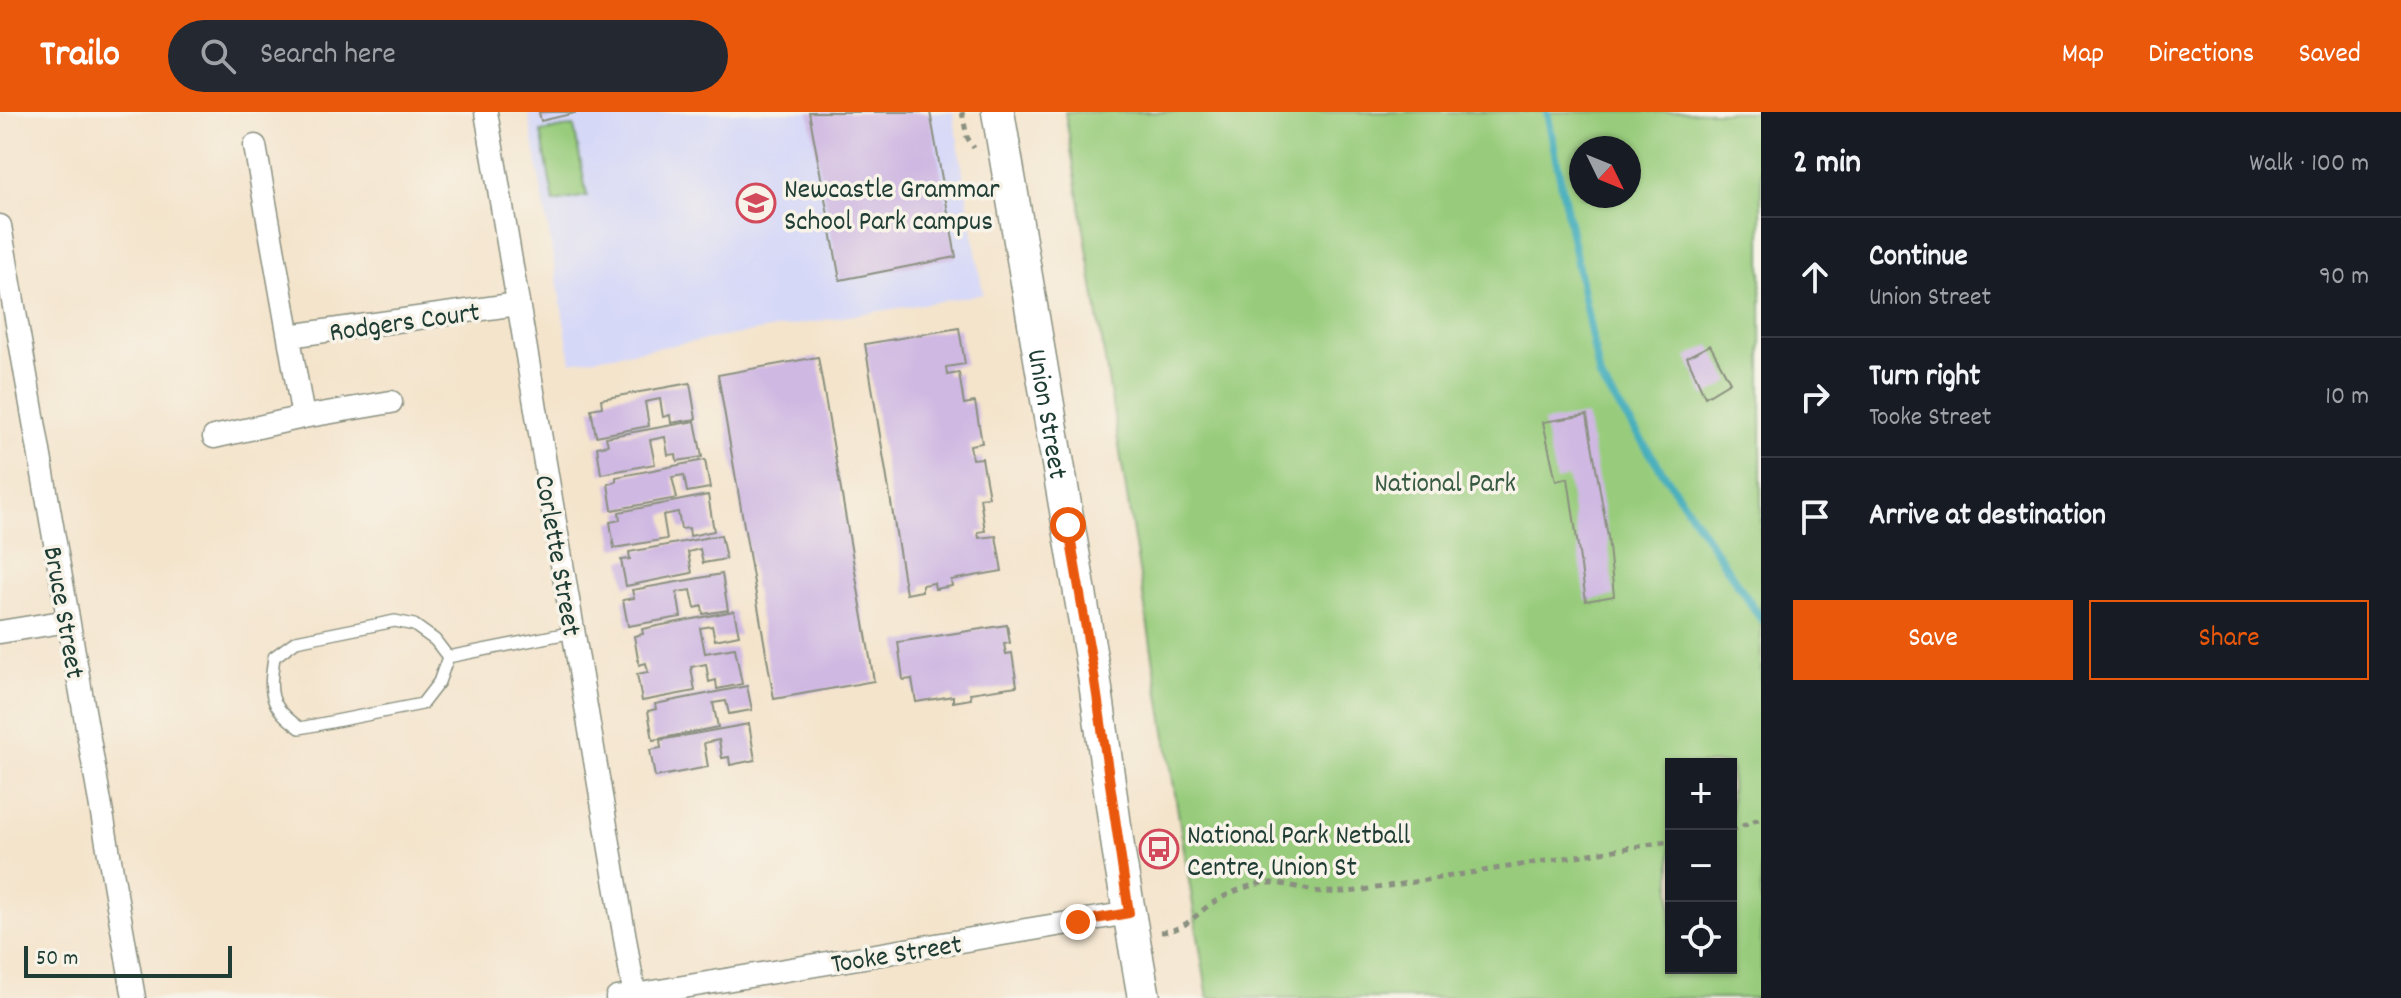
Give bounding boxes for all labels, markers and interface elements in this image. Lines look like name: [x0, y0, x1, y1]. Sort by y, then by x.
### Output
search box: [168, 20, 728, 92]
text: Trailo: [40, 29, 120, 84]
icon: search: [196, 34, 240, 78]
text: Search here: [260, 35, 396, 78]
text: Map: [2062, 36, 2104, 76]
text: Directions: [2148, 36, 2254, 76]
text: Saved: [2298, 36, 2361, 76]
north arrow: [1569, 136, 1641, 208]
text: 2 min: [1793, 140, 1861, 189]
text: Walk · 100 m: [2249, 146, 2369, 183]
place label: Newcastle Grammar School Park campus: [784, 172, 1000, 244]
school or university icon: Newcastle Grammar School Park campus: [735, 182, 777, 224]
text: Continue: [1869, 237, 1968, 280]
icon: ahead: [1793, 255, 1837, 299]
text: 90 m: [2319, 259, 2369, 296]
text: Union Street: [1869, 280, 1991, 317]
street label: Rodgers Court: [327, 295, 482, 355]
street label: Union Street: [1014, 346, 1075, 483]
text: Turn right: [1869, 357, 1980, 400]
icon: right: [1793, 375, 1837, 419]
text: 10 m: [2325, 379, 2369, 416]
text: Tooke Street: [1869, 400, 1991, 437]
park label: National Park: [1374, 466, 1516, 506]
street label: Corlette Street: [521, 472, 589, 640]
icon: arrive: [1793, 495, 1837, 539]
text: Arrive at destination: [1869, 496, 2106, 539]
route start: [1050, 507, 1086, 543]
street label: Bruce Street: [30, 544, 92, 682]
button: Save: [1793, 600, 2073, 680]
button: Share: [2089, 600, 2369, 680]
map controls: [1665, 758, 1737, 974]
button: +: [1665, 758, 1737, 830]
place label: National Park Netball Centre, Union St: [1187, 818, 1411, 890]
bus stop icon: National Park Netball Centre, Union St: [1138, 828, 1180, 870]
button: −: [1665, 830, 1737, 902]
button: locate: [1665, 902, 1737, 974]
route end: [1060, 904, 1096, 940]
street label: Tooke Street: [829, 927, 965, 987]
scale bar: [24, 942, 232, 978]
text: 50 m: [36, 944, 78, 975]

